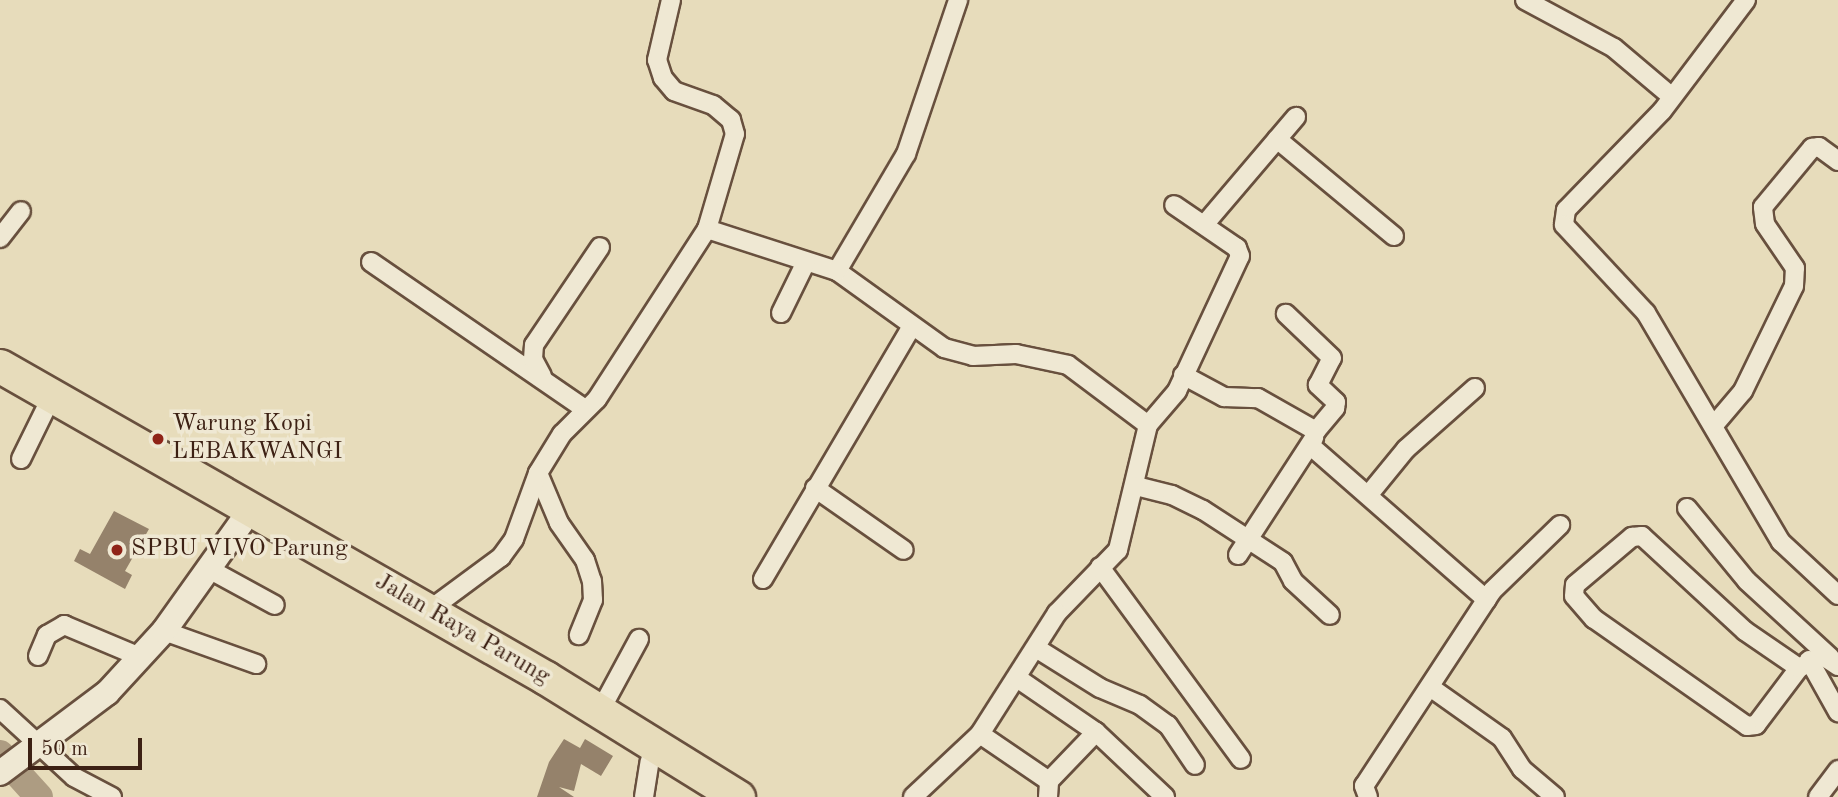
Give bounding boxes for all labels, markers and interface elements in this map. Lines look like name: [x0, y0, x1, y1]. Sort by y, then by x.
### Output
place label: Warung Kopi LEBAKWANGI: [172, 411, 342, 467]
marker: Warung Kopi LEBAKWANGI: [150, 431, 166, 447]
place label: SPBU VIVO Parung: [131, 536, 348, 564]
marker: SPBU VIVO Parung: [109, 542, 125, 558]
street label: Jalan Raya Parung: [369, 568, 555, 692]
scale bar: [32, 724, 145, 768]
text: 50 m: [41, 739, 88, 760]

